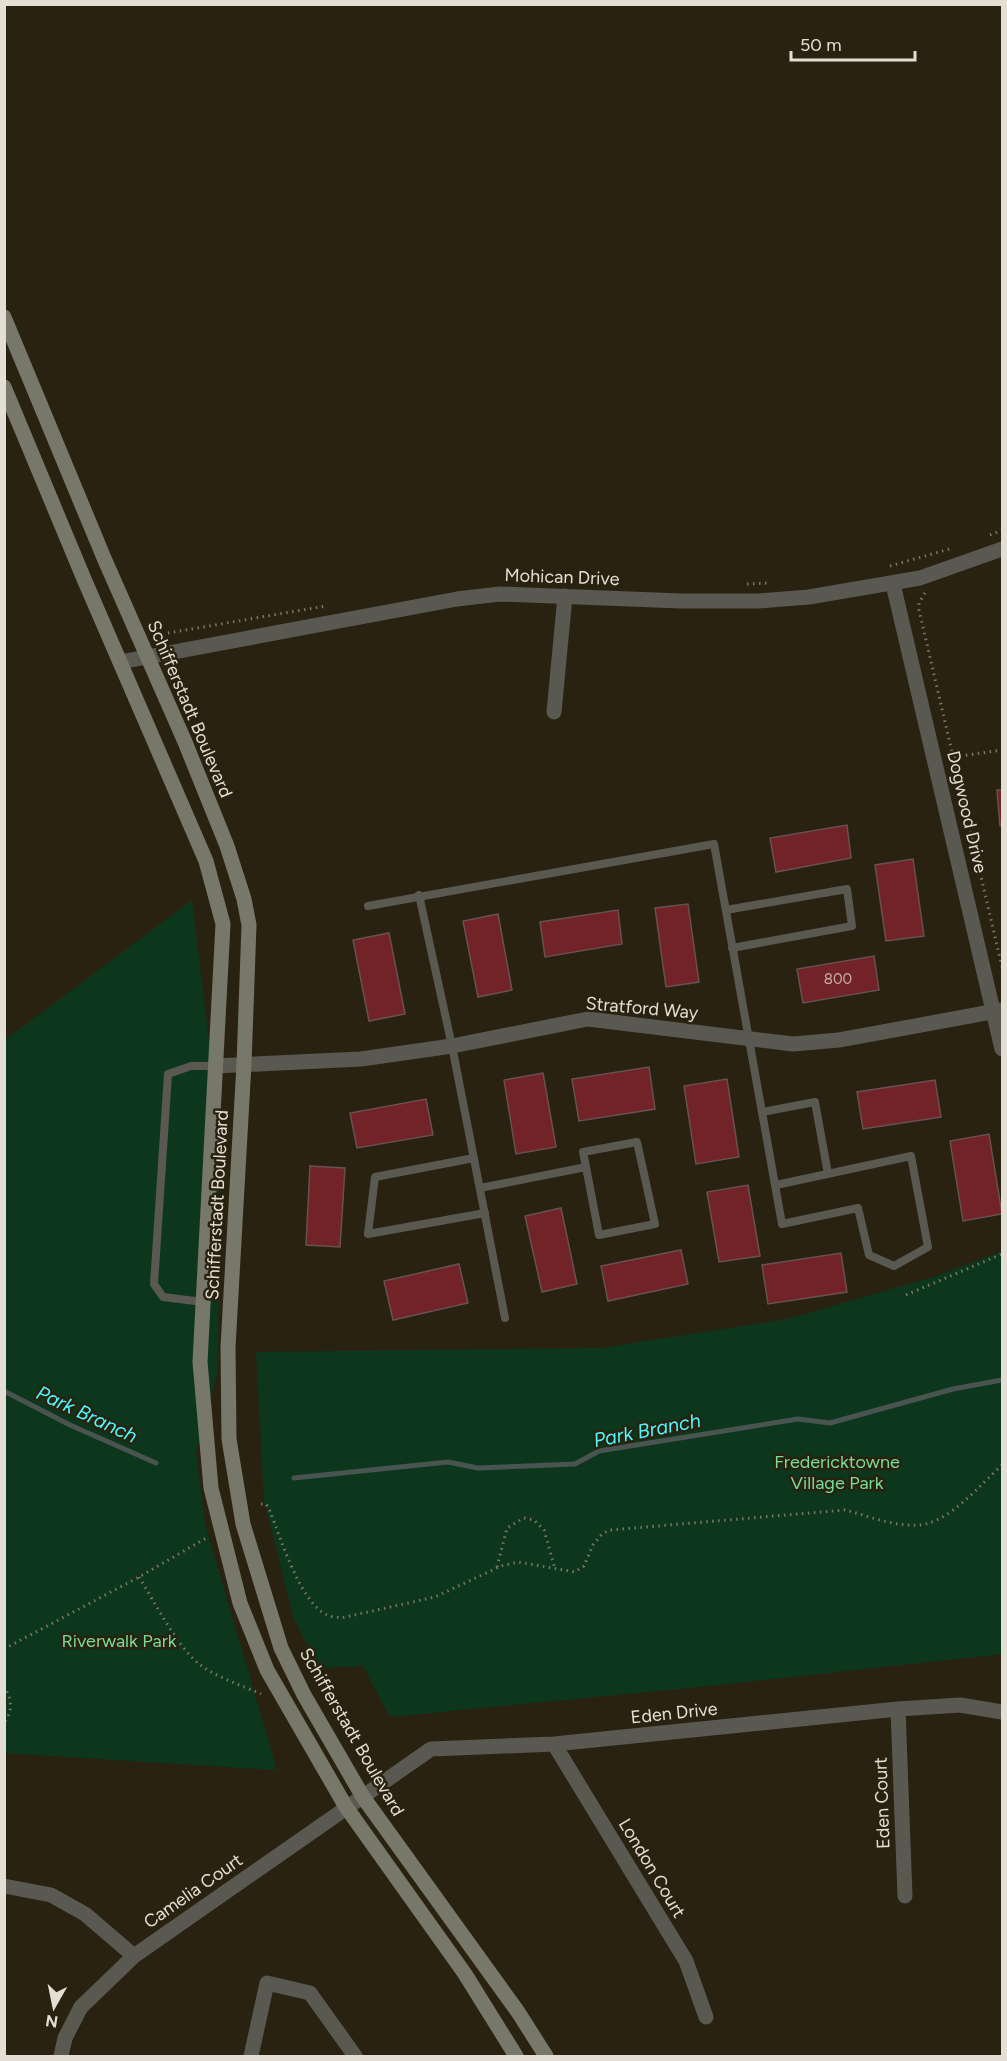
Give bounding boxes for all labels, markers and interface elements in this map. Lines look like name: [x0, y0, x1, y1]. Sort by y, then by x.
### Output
scale bar: [791, 24, 916, 62]
text: 50 m: [800, 34, 842, 56]
street label: Mohican Drive: [504, 564, 620, 590]
street label: Schifferstadt Boulevard: [143, 617, 237, 801]
street label: Dogwood Drive: [942, 749, 992, 875]
house number: 800: [824, 970, 852, 988]
street label: Stratford Way: [585, 992, 700, 1024]
street label: Schifferstadt Boulevard: [201, 1109, 233, 1301]
water label: Park Branch: [33, 1380, 141, 1448]
water label: Park Branch: [591, 1408, 703, 1452]
park label: Fredericktowne Village Park: [774, 1451, 900, 1494]
park label: Riverwalk Park: [62, 1630, 177, 1652]
street label: Schifferstadt Boulevard: [295, 1644, 409, 1820]
street label: Eden Drive: [630, 1697, 719, 1728]
street label: Eden Court: [869, 1757, 895, 1849]
street label: London Court: [614, 1814, 690, 1922]
street label: Camelia Court: [139, 1849, 247, 1933]
north arrow: [24, 1977, 84, 2037]
text: N: [44, 2011, 59, 2032]

